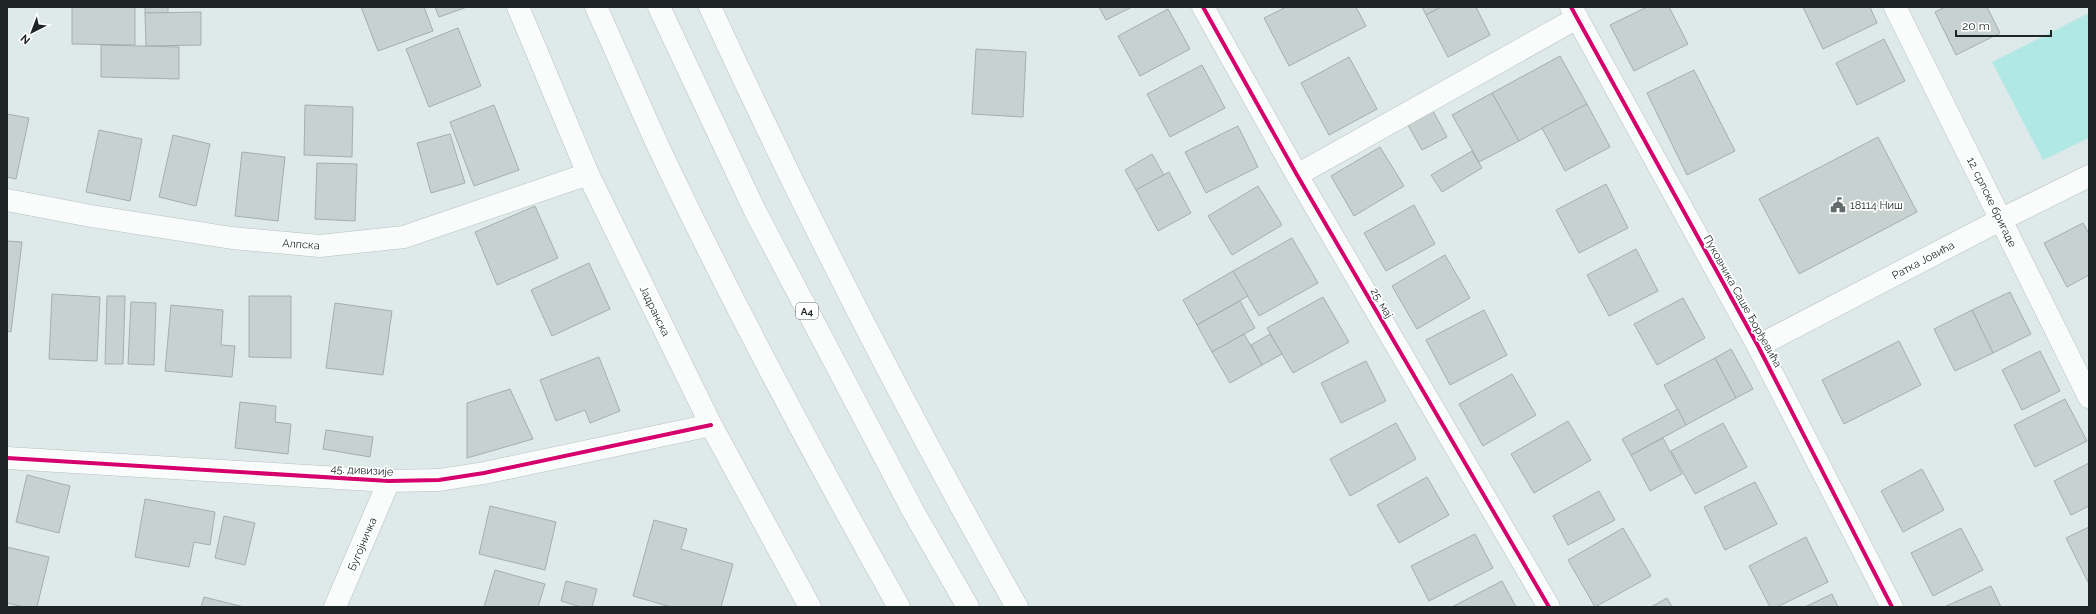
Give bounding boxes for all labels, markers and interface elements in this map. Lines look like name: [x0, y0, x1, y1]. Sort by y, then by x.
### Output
north arrow: [12, 12, 52, 52]
scale bar: [1956, 12, 2051, 38]
text: 20 m: [1962, 19, 1990, 33]
text: N: [18, 31, 33, 47]
street label: 12. српске бригаде: [1964, 155, 2019, 250]
public building icon: 18114 Ниш: [1829, 196, 1847, 214]
place label: 18114 Ниш: [1850, 199, 1903, 212]
street label: Пуковника Саше Ђорђевића: [1701, 233, 1784, 370]
street label: Алпска: [282, 237, 320, 252]
street label: Ратка Јовића: [1890, 239, 1957, 282]
street label: Јадранска: [637, 284, 672, 339]
street label: 25. мај: [1368, 286, 1395, 321]
road number: A4: [796, 303, 818, 319]
street label: 45. дивизије: [330, 462, 394, 479]
street label: Бугојничка: [345, 515, 380, 573]

